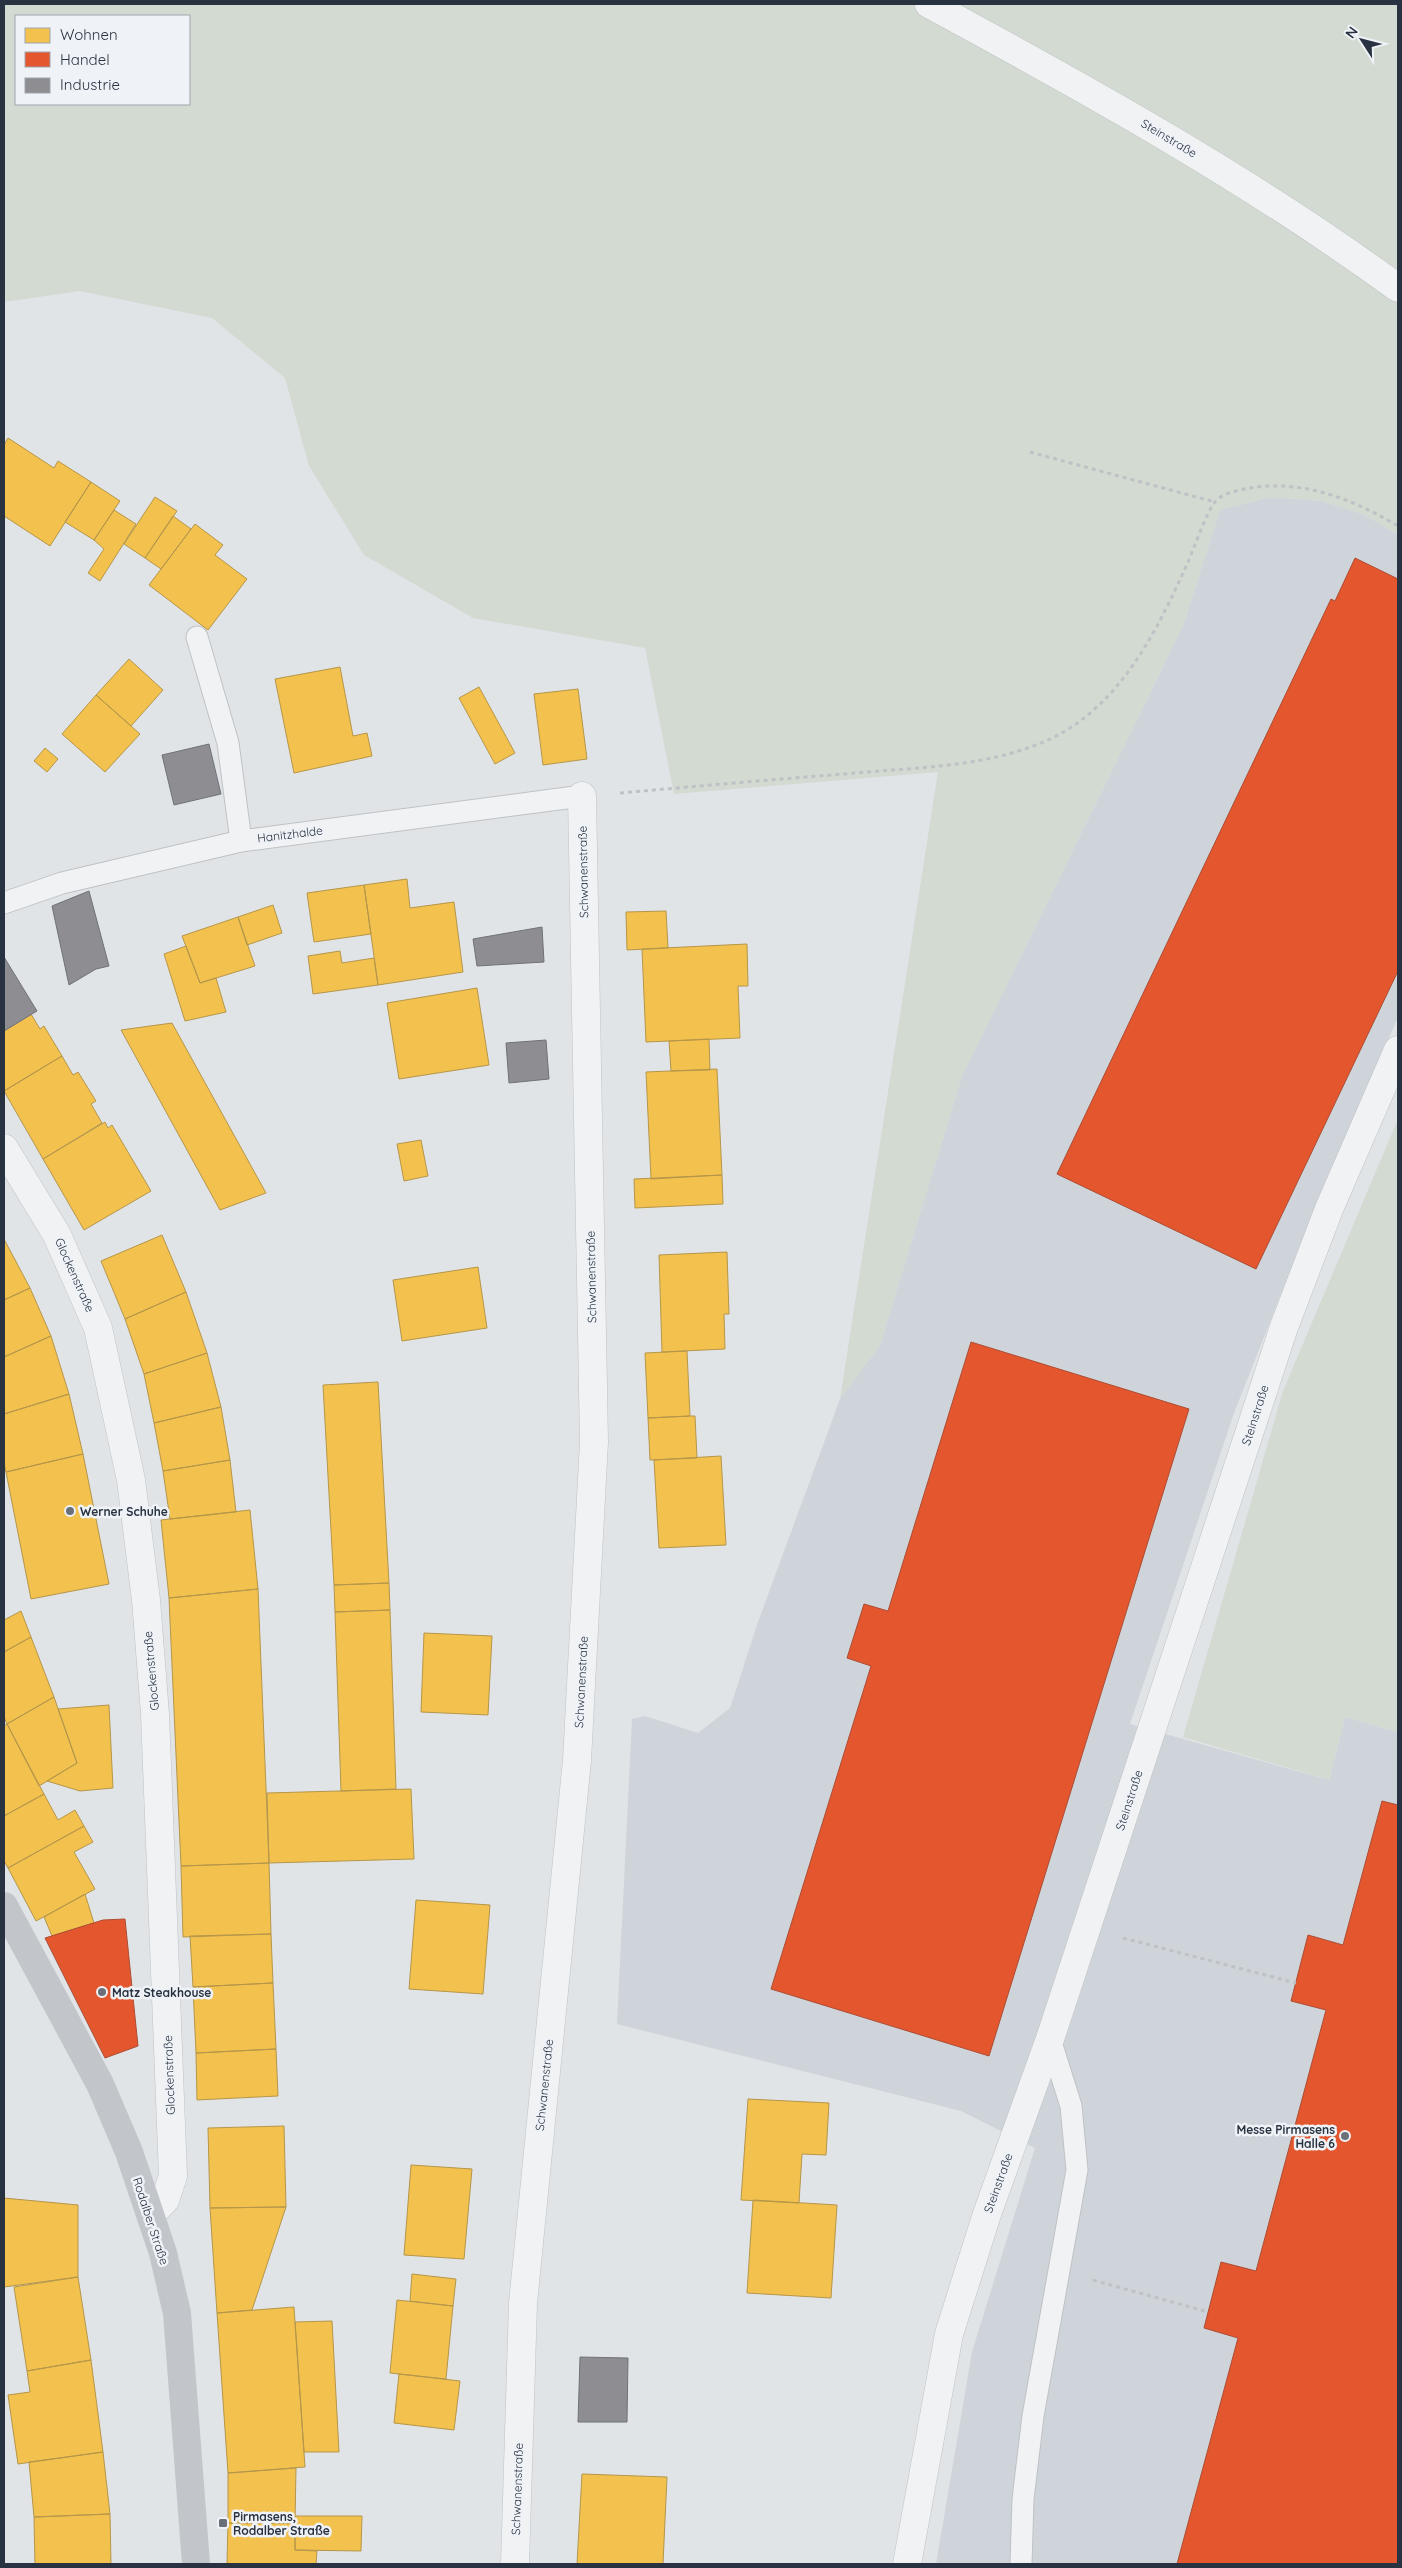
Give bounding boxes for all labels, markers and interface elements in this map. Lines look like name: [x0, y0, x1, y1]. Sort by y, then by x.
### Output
legend: [15, 15, 190, 105]
north arrow: [1337, 15, 1387, 65]
text: N: [1341, 23, 1362, 42]
text: Wohnen: [60, 25, 118, 44]
text: Handel: [60, 50, 110, 69]
text: Industrie: [60, 75, 120, 94]
street label: Steinstraße: [1138, 115, 1200, 161]
street label: Hanitzhalde: [256, 823, 324, 845]
street label: Schwanenstraße: [575, 826, 591, 918]
street label: Schwanenstraße: [583, 1231, 599, 1323]
street label: Glockenstraße: [52, 1235, 98, 1315]
street label: Steinstraße: [1238, 1383, 1272, 1447]
place label: Werner Schuhe: [80, 1504, 168, 1519]
marker: Werner Schuhe: [64, 1505, 76, 1517]
street label: Glockenstraße: [140, 1630, 162, 1711]
street label: Schwanenstraße: [571, 1635, 591, 1728]
street label: Steinstraße: [1112, 1768, 1146, 1832]
place label: Matz Steakhouse: [112, 1985, 211, 2000]
marker: Matz Steakhouse: [96, 1986, 108, 1998]
street label: Glockenstraße: [160, 2035, 178, 2115]
street label: Schwanenstraße: [532, 2038, 556, 2132]
place label: Messe Pirmasens Halle 6: [1236, 2122, 1335, 2151]
marker: Messe Pirmasens Halle 6: [1339, 2130, 1351, 2142]
street label: Steinstraße: [980, 2151, 1016, 2215]
street label: Rodalber Straße: [130, 2175, 172, 2267]
street label: Schwanenstraße: [508, 2442, 526, 2535]
place label: Pirmasens, Rodalber Straße: [233, 2509, 330, 2538]
marker: Pirmasens, Rodalber Straße: [217, 2517, 229, 2529]

